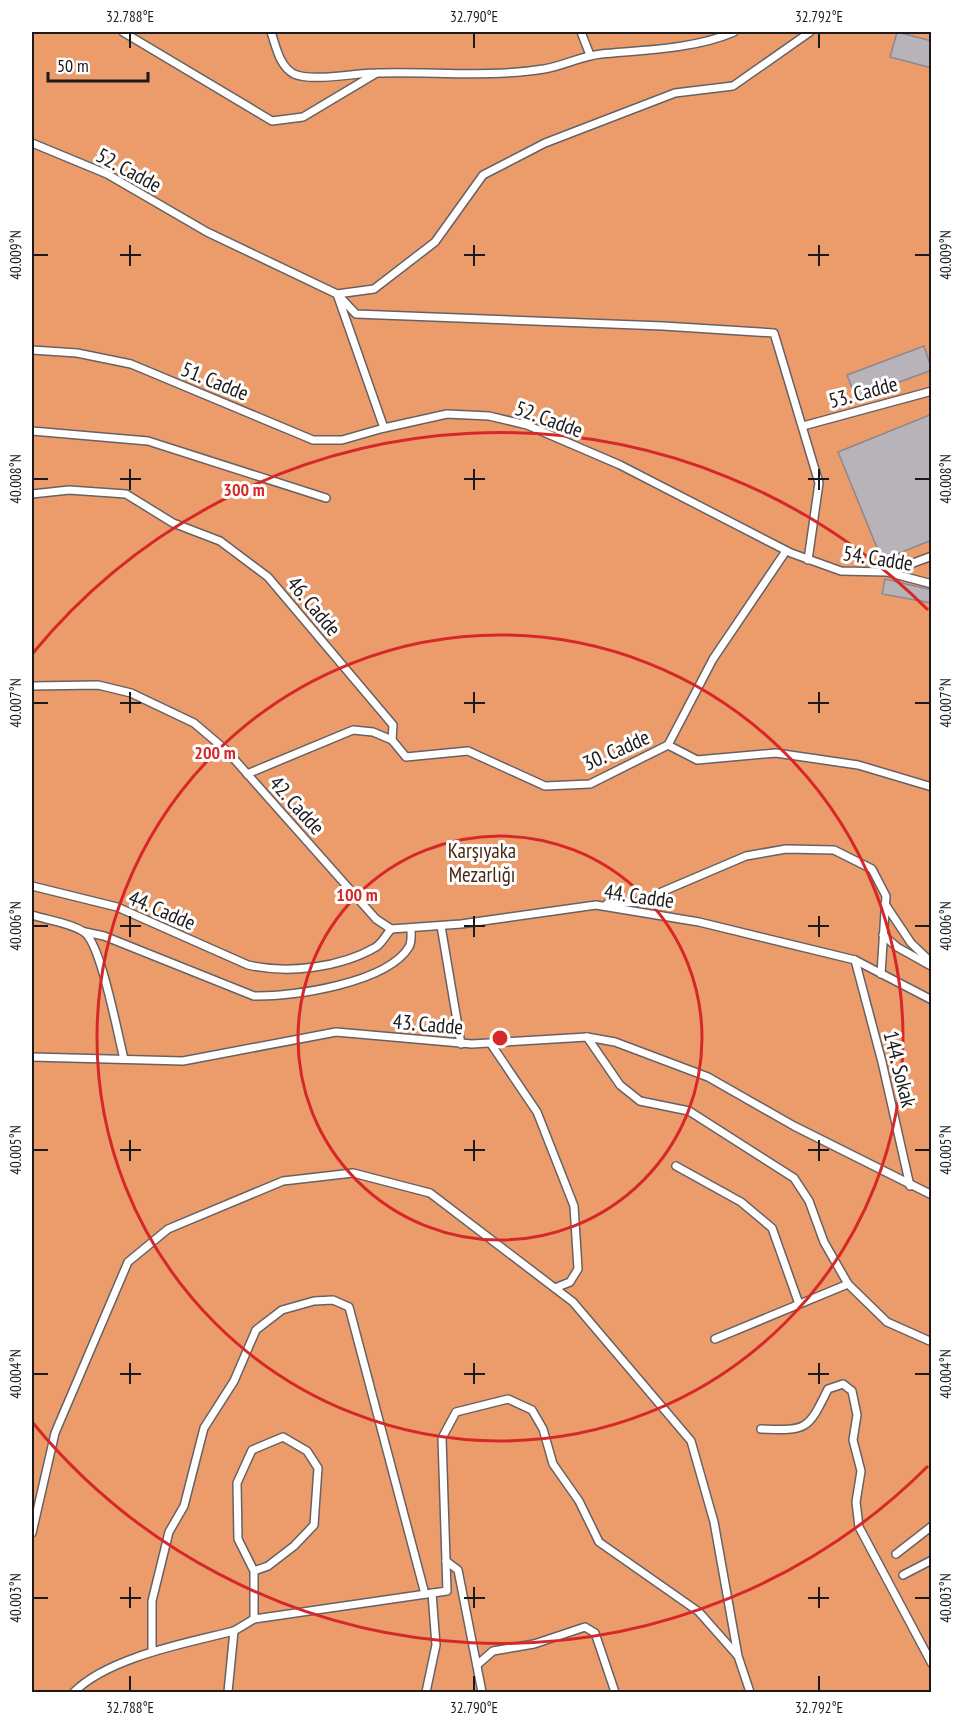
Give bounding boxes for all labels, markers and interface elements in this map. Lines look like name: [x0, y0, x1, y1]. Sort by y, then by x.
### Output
text: 32.788°E: [106, 7, 154, 26]
text: 32.790°E: [450, 7, 498, 26]
text: 32.792°E: [795, 7, 843, 26]
scale bar: [48, 45, 148, 83]
text: 50 m: [57, 54, 89, 77]
street label: 52. Cadde: [92, 142, 166, 198]
text: 40.009°N: [6, 230, 25, 280]
text: 40.009°N: [936, 230, 955, 280]
street label: 51. Cadde: [177, 355, 253, 407]
street label: 53. Cadde: [826, 370, 900, 414]
street label: 52. Cadde: [511, 394, 587, 444]
text: 40.008°N: [6, 454, 25, 504]
text: 40.008°N: [936, 454, 955, 504]
text: 300 m: [223, 478, 265, 501]
street label: 54. Cadde: [841, 539, 915, 577]
street label: 46. Cadde: [281, 570, 347, 642]
text: 40.007°N: [6, 678, 25, 728]
text: 40.007°N: [936, 678, 955, 728]
street label: 30. Cadde: [578, 723, 654, 777]
text: 200 m: [194, 741, 236, 764]
street label: 42. Cadde: [263, 770, 331, 840]
park label: Karşıyaka Mezarlığı: [448, 837, 516, 888]
street label: 44. Cadde: [602, 878, 676, 914]
text: 100 m: [336, 883, 378, 906]
street label: 44. Cadde: [124, 884, 200, 936]
text: 40.006°N: [6, 901, 25, 951]
text: 40.006°N: [936, 901, 955, 951]
street label: 43. Cadde: [392, 1007, 464, 1041]
centre of rings: [490, 1028, 510, 1048]
street label: 144. Sokak: [877, 1028, 923, 1110]
text: 40.005°N: [6, 1125, 25, 1175]
text: 40.005°N: [936, 1125, 955, 1175]
text: 40.004°N: [6, 1349, 25, 1399]
text: 40.004°N: [936, 1349, 955, 1399]
text: 40.003°N: [6, 1573, 25, 1623]
text: 40.003°N: [936, 1573, 955, 1623]
text: 32.788°E: [106, 1698, 154, 1717]
text: 32.790°E: [450, 1698, 498, 1717]
text: 32.792°E: [795, 1698, 843, 1717]

